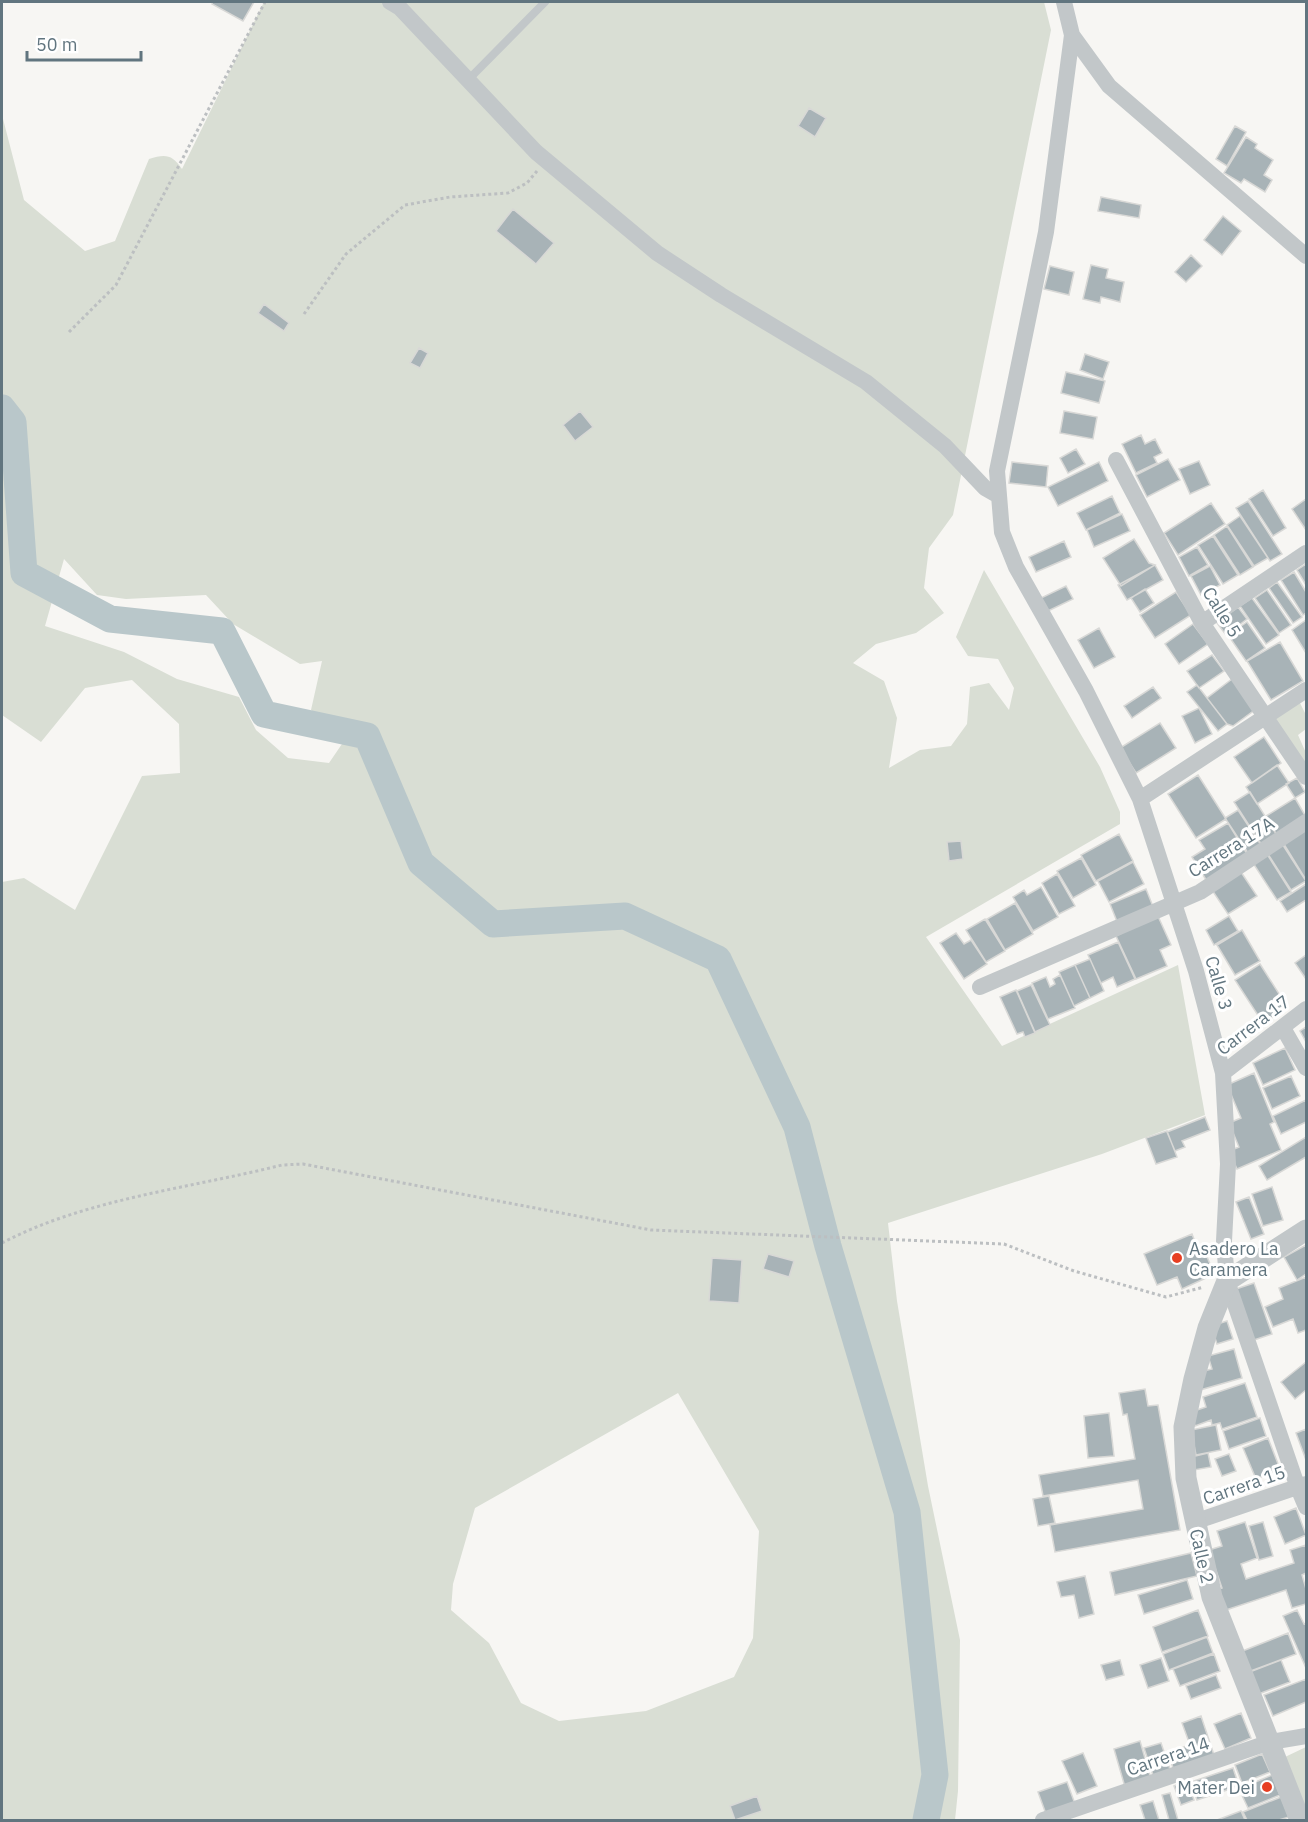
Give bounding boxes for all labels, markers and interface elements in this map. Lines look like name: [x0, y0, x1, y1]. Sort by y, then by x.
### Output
scale bar: [27, 24, 141, 62]
text: 50 m: [36, 33, 78, 56]
street label: Calle 5: [1198, 582, 1246, 642]
street label: Carrera 17A: [1184, 811, 1279, 883]
street label: Calle 3: [1200, 953, 1238, 1013]
street label: Carrera 17: [1212, 990, 1294, 1060]
place label: Asadero La Caramera: [1189, 1237, 1279, 1281]
marker: Asadero La Caramera: [1170, 1251, 1184, 1265]
street label: Carrera 15: [1200, 1460, 1288, 1510]
street label: Calle 2: [1185, 1526, 1219, 1586]
street label: Carrera 14: [1124, 1731, 1212, 1781]
place label: Mater Dei: [1177, 1776, 1255, 1799]
marker: Mater Dei: [1260, 1780, 1274, 1794]

